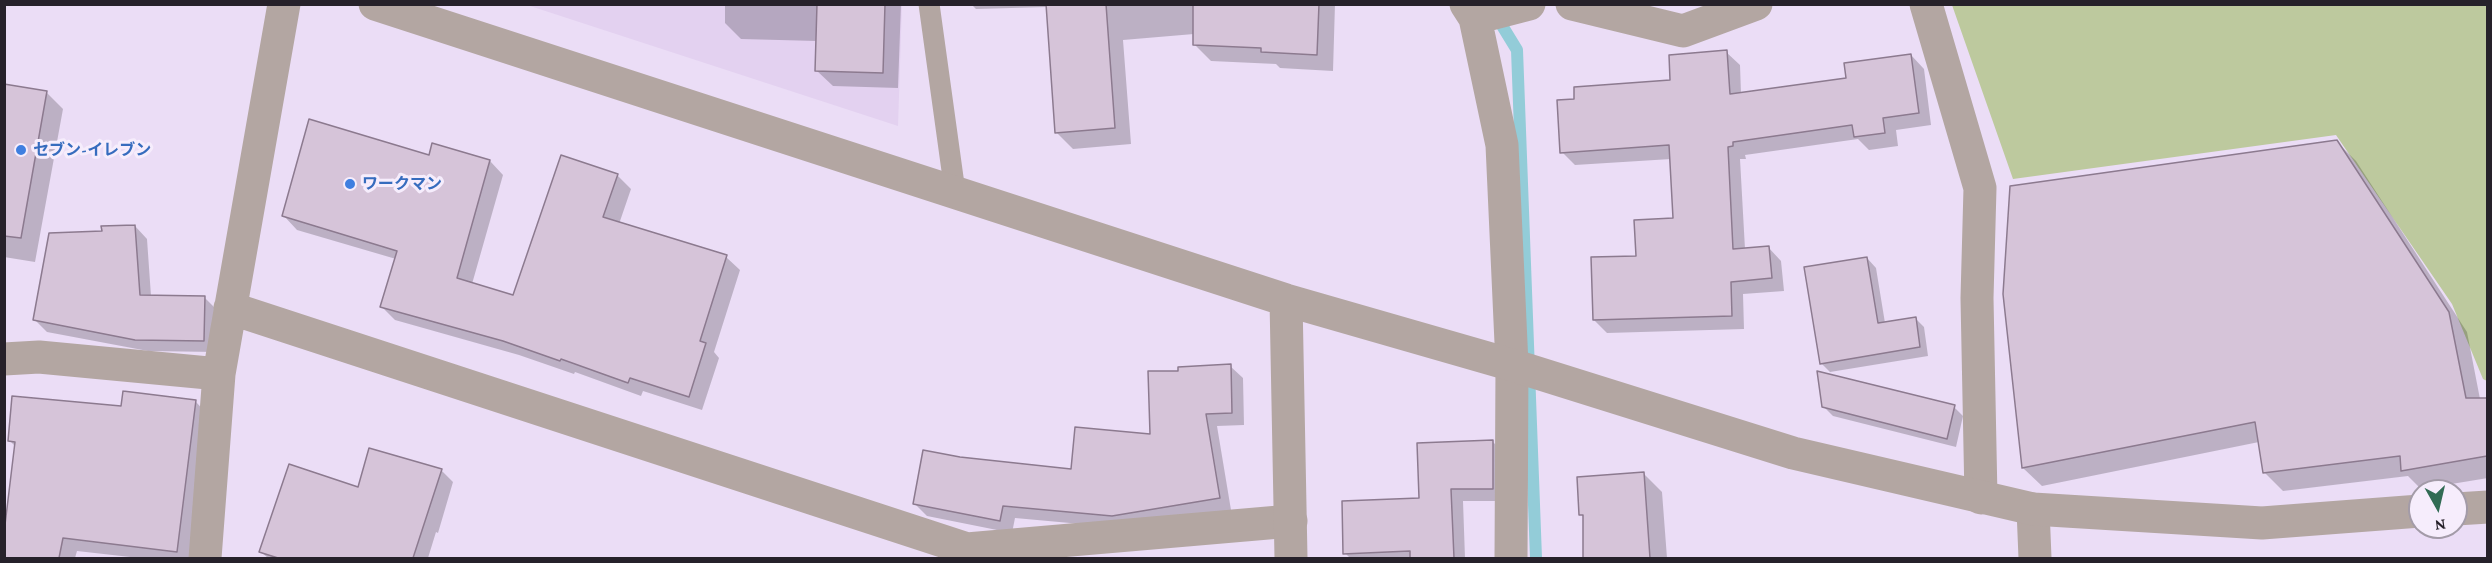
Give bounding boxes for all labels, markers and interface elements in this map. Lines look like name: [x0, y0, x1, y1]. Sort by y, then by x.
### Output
place label: セブン-イレブン: [33, 140, 151, 160]
marker: セブン-イレブン: [14, 143, 28, 157]
place label: ワークマン: [362, 174, 442, 194]
marker: ワークマン: [343, 177, 357, 191]
north arrow: [2408, 479, 2468, 539]
text: N: [2434, 516, 2447, 535]

